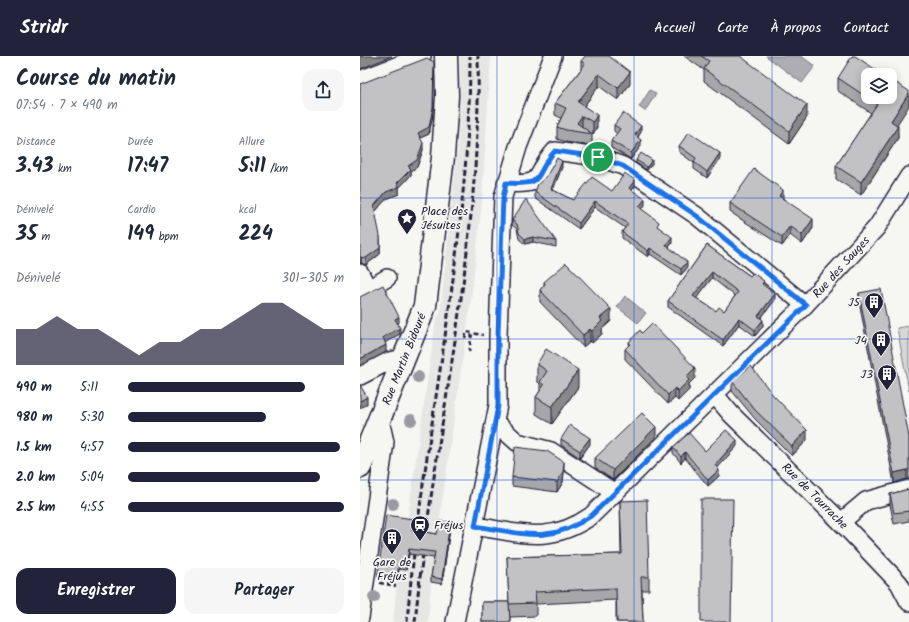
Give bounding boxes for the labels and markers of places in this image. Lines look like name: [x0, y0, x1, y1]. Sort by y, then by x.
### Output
pin: [581, 140, 615, 174]
place label: Place des Jésuites: [421, 202, 468, 235]
place icon: Place des Jésuites: [396, 207, 418, 235]
building icon: J5: [863, 291, 885, 319]
place label: J5: [848, 293, 862, 312]
building icon: J4: [870, 329, 892, 357]
place label: J4: [855, 331, 867, 350]
building icon: J3: [876, 363, 898, 391]
place label: J3: [861, 365, 873, 384]
station icon: Fréjus: [409, 514, 431, 542]
place label: Fréjus: [434, 516, 463, 535]
building icon: Gare de Fréjus: [381, 527, 403, 555]
place label: Gare de Fréjus: [373, 553, 412, 586]

